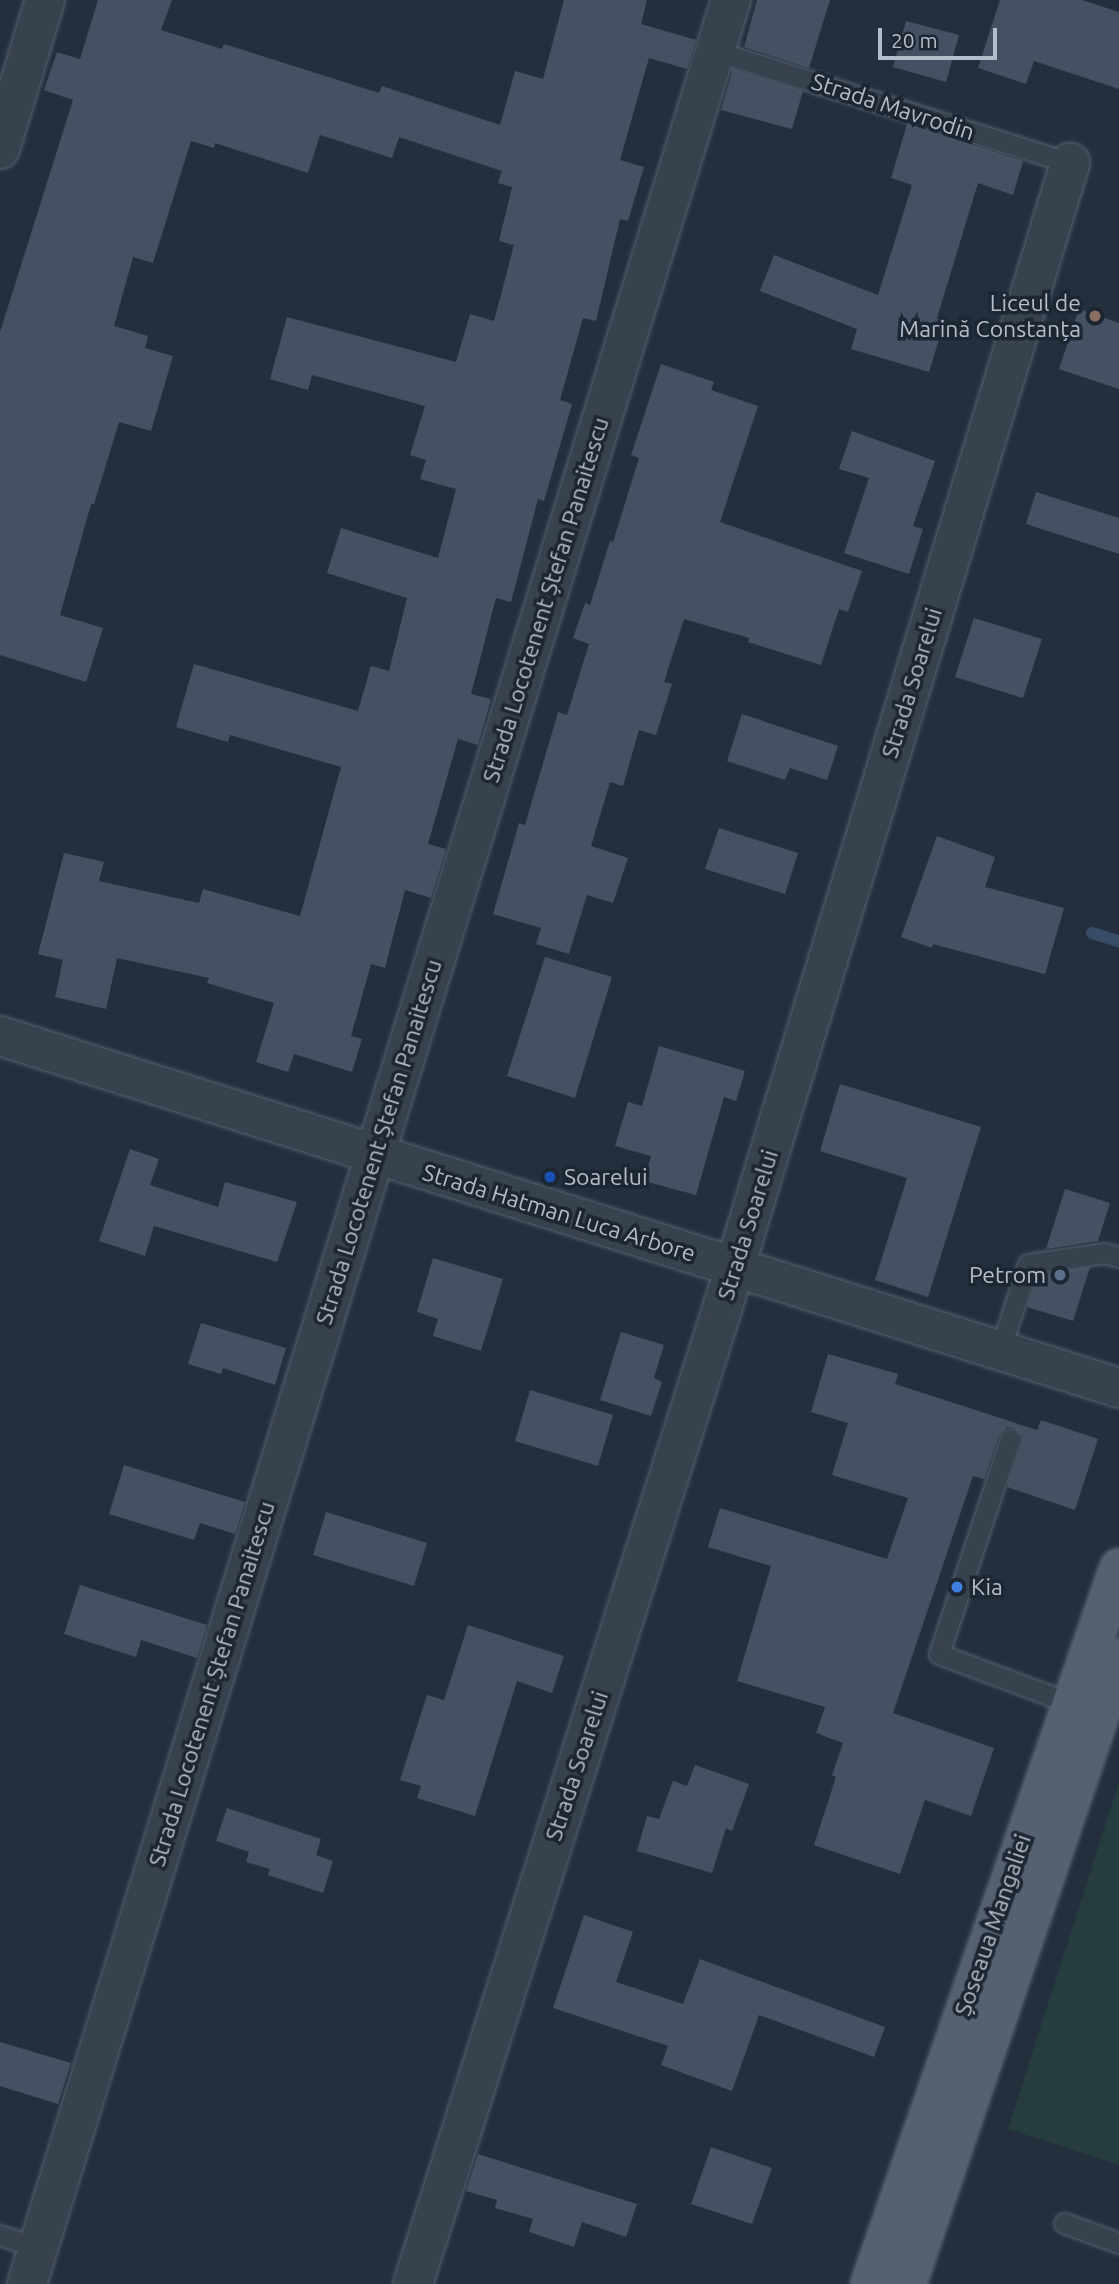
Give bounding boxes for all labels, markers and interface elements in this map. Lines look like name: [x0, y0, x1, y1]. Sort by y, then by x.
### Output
scale bar: [881, 14, 1000, 58]
text: 20 m: [891, 28, 938, 52]
street label: Strada Mavrodin: [808, 68, 978, 146]
place label: Liceul de Marină Constanța: [899, 289, 1081, 343]
marker: Liceul de Marină Constanța: [1087, 308, 1103, 324]
street label: Strada Locotenent Ștefan Panaitescu: [477, 414, 615, 786]
street label: Strada Soarelui: [876, 605, 948, 761]
street label: Strada Locotenent Ștefan Panaitescu: [310, 956, 448, 1328]
street label: Strada Soarelui: [712, 1147, 784, 1303]
street label: Strada Hatman Luca Arbore: [419, 1158, 699, 1268]
place label: Soarelui: [564, 1163, 647, 1191]
marker: Soarelui: [542, 1169, 558, 1185]
place label: Petrom: [969, 1261, 1046, 1289]
marker: Petrom: [1052, 1267, 1068, 1283]
street label: Strada Locotenent Ștefan Panaitescu: [143, 1498, 281, 1870]
place label: Kia: [971, 1573, 1003, 1601]
marker: Kia: [949, 1579, 965, 1595]
street label: Strada Soarelui: [540, 1688, 614, 1844]
street label: Șoseaua Mangaliei: [949, 1831, 1037, 2019]

